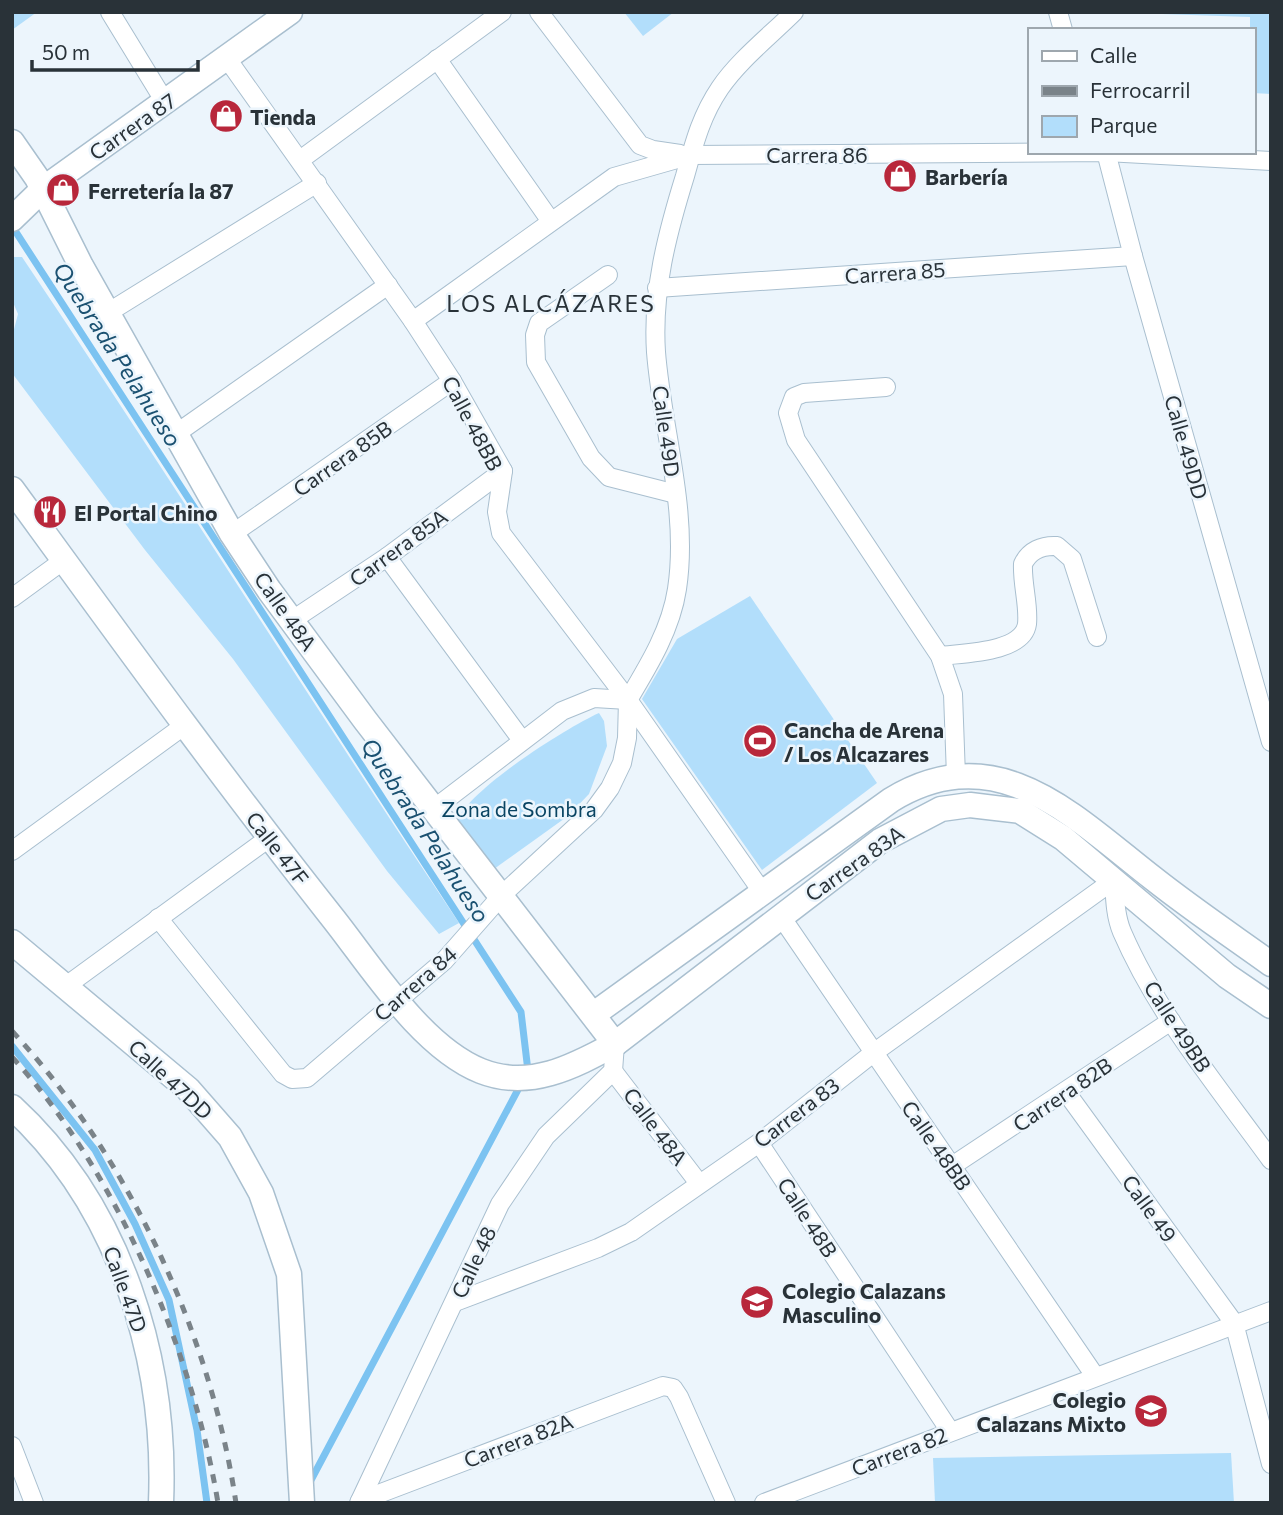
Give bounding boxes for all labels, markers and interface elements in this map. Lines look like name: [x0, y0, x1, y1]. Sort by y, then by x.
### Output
scale bar: [32, 28, 198, 72]
legend: [1028, 28, 1255, 154]
text: 50 m: [42, 39, 90, 64]
text: Calle: [1090, 42, 1137, 67]
text: Ferrocarril: [1090, 77, 1191, 102]
street label: Carrera 87: [84, 87, 180, 165]
shop icon: Tienda: [207, 97, 245, 135]
place label: Tienda: [250, 104, 316, 129]
text: Parque: [1090, 112, 1157, 137]
street label: Carrera 86: [766, 142, 868, 167]
shop icon: Barbería: [881, 157, 919, 195]
place label: Barbería: [925, 164, 1008, 189]
shop icon: Ferretería la 87: [44, 171, 82, 209]
place label: Ferretería la 87: [88, 178, 234, 203]
water label: Quebrada Pelahueso: [48, 256, 188, 452]
street label: Carrera 85: [844, 256, 946, 288]
district label: LOS ALCÁZARES: [446, 289, 656, 317]
street label: Calle 48BB: [438, 371, 508, 475]
street label: Calle 49D: [648, 384, 686, 478]
street label: Calle 49DD: [1160, 392, 1214, 502]
street label: Carrera 85B: [288, 415, 396, 501]
restaurant icon: El Portal Chino: [31, 493, 69, 531]
place label: El Portal Chino: [74, 500, 218, 525]
street label: Carrera 85A: [344, 503, 452, 591]
street label: Calle 48A: [250, 567, 322, 655]
place label: Cancha de Arena / Los Alcazares: [784, 717, 944, 766]
sports icon: Cancha de Arena / Los Alcazares: [741, 722, 779, 760]
water label: Quebrada Pelahueso: [356, 732, 496, 928]
park label: Zona de Sombra: [441, 796, 597, 821]
street label: Calle 47F: [242, 806, 314, 890]
street label: Carrera 83A: [800, 820, 908, 906]
street label: Carrera 84: [369, 940, 462, 1026]
street label: Calle 49BB: [1139, 976, 1217, 1076]
street label: Calle 47DD: [124, 1034, 218, 1124]
street label: Carrera 82B: [1008, 1052, 1116, 1136]
street label: Carrera 83: [748, 1072, 844, 1152]
street label: Calle 48A: [619, 1082, 693, 1170]
street label: Calle 48BB: [897, 1095, 977, 1195]
street label: Calle 49: [1117, 1170, 1183, 1246]
street label: Calle 48B: [773, 1172, 843, 1262]
street label: Calle 48: [446, 1222, 500, 1302]
street label: Calle 47D: [99, 1242, 153, 1336]
place label: Colegio Calazans Masculino: [782, 1278, 946, 1327]
school or university icon: Colegio Calazans Masculino: [738, 1283, 776, 1321]
place label: Colegio Calazans Mixto: [977, 1387, 1126, 1436]
school or university icon: Colegio Calazans Mixto: [1132, 1392, 1170, 1430]
street label: Carrera 82A: [460, 1408, 576, 1472]
street label: Carrera 82: [848, 1421, 950, 1481]

